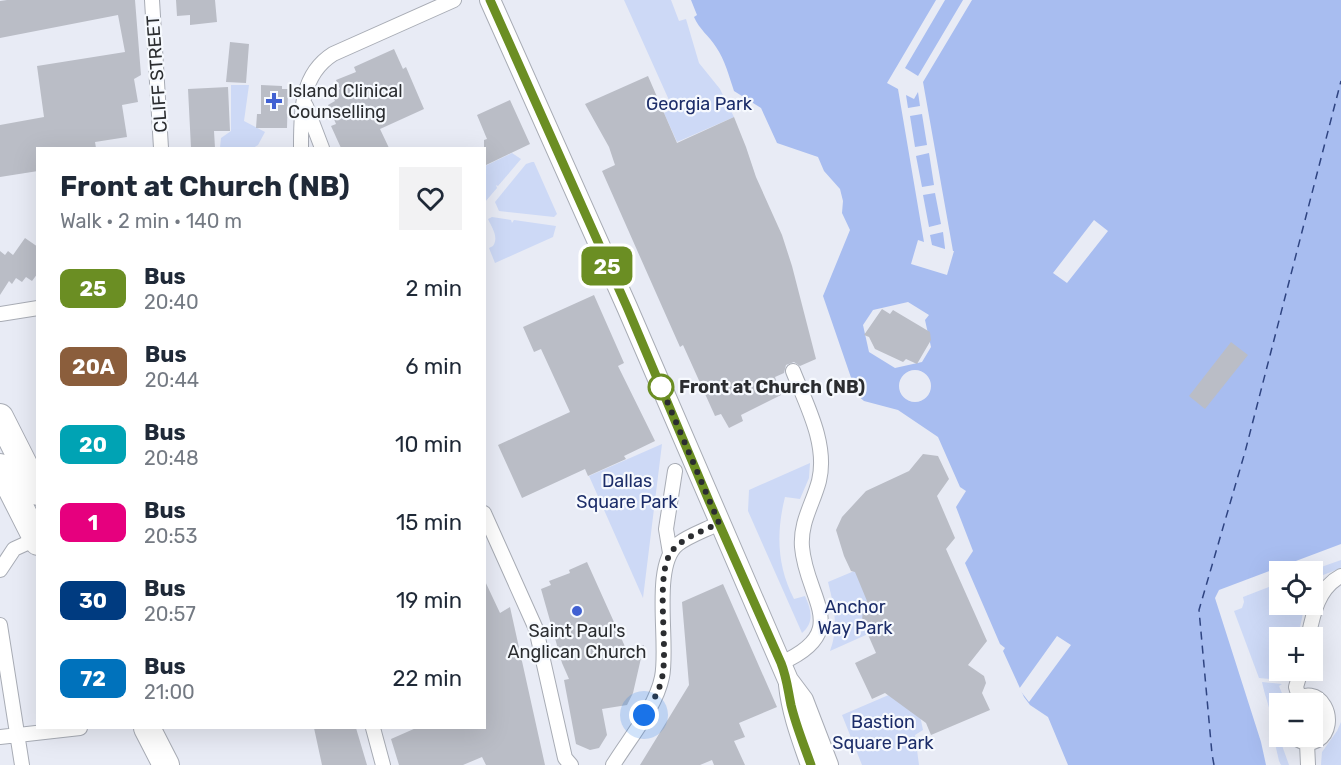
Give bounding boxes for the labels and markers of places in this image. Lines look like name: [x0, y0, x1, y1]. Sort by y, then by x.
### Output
place label: Island Clinical Counselling: [288, 80, 403, 123]
marker: Island Clinical Counselling: [265, 92, 283, 110]
marker: Front at Church (NB): [648, 374, 674, 400]
place label: Front at Church (NB): [679, 376, 865, 398]
marker: Saint Paul's Anglican Church: [570, 604, 584, 618]
place label: Saint Paul's Anglican Church: [508, 620, 646, 663]

